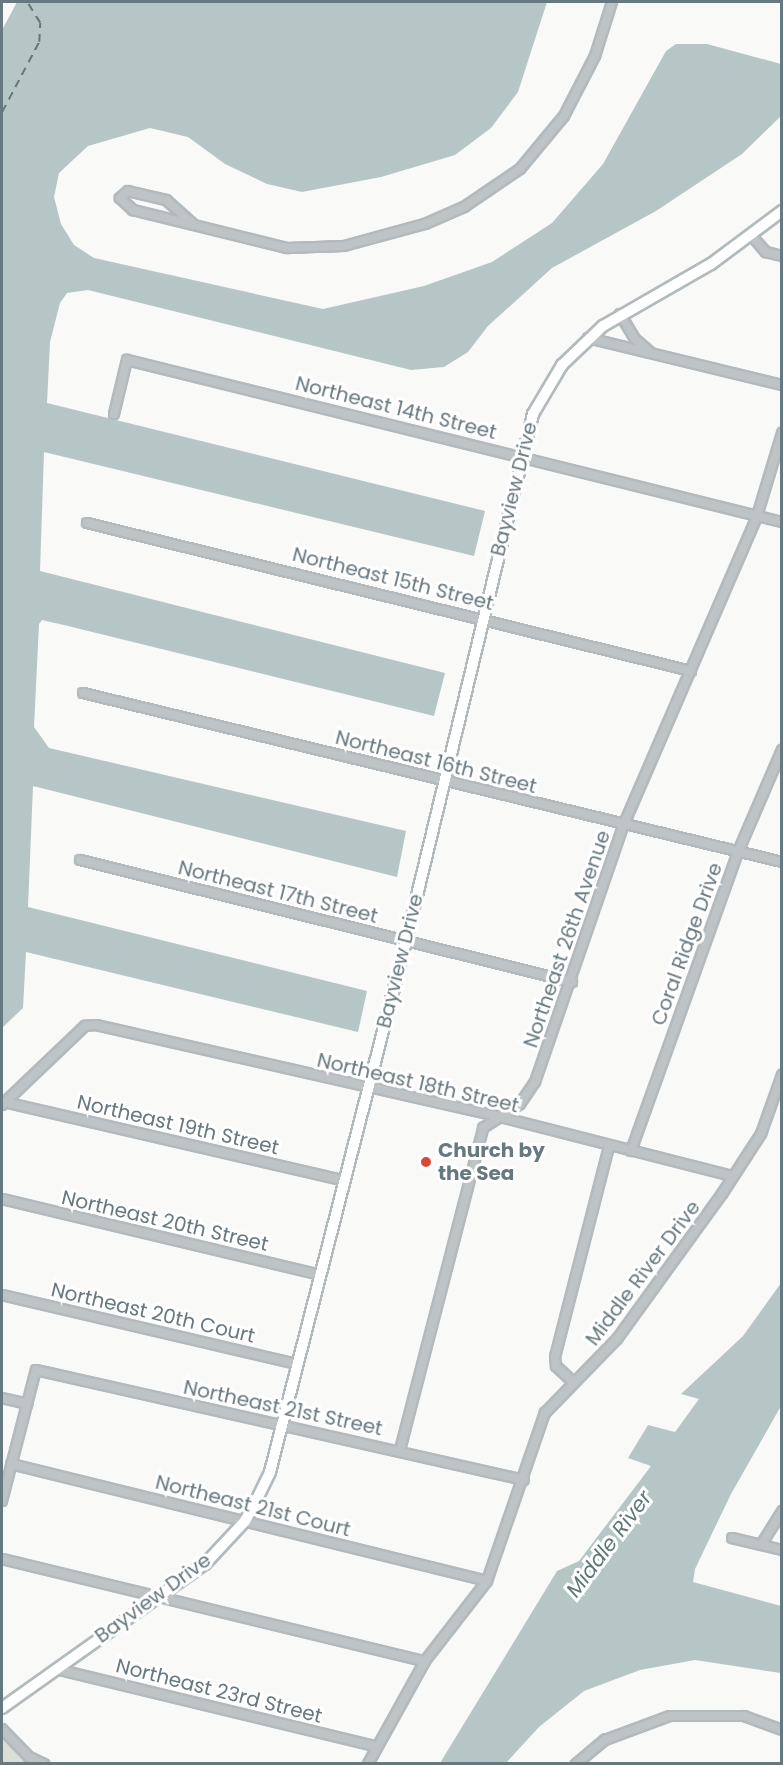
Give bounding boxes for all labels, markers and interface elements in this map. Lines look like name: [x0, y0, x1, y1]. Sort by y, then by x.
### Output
street label: Northeast 14th Street: [293, 371, 499, 445]
street label: Bayview Drive: [486, 419, 542, 559]
street label: Northeast 15th Street: [290, 542, 496, 616]
street label: Northeast 16th Street: [333, 725, 539, 799]
street label: Northeast 26th Avenue: [519, 827, 615, 1051]
street label: Northeast 17th Street: [176, 856, 380, 928]
street label: Coral Ridge Drive: [646, 859, 728, 1029]
street label: Bayview Drive: [372, 891, 428, 1031]
street label: Northeast 18th Street: [315, 1048, 521, 1118]
street label: Northeast 19th Street: [75, 1090, 281, 1160]
place label: Church by the Sea: [438, 1138, 545, 1185]
marker: Church by the Sea: [419, 1155, 433, 1169]
street label: Northeast 20th Street: [59, 1186, 271, 1256]
street label: Middle River Drive: [581, 1196, 705, 1350]
street label: Northeast 20th Court: [49, 1278, 257, 1348]
street label: Northeast 21st Street: [181, 1375, 385, 1441]
street label: Northeast 21st Court: [153, 1470, 353, 1542]
water label: Middle River: [561, 1486, 657, 1602]
street label: Bayview Drive: [90, 1548, 216, 1648]
street label: Northeast 23rd Street: [113, 1654, 325, 1728]

